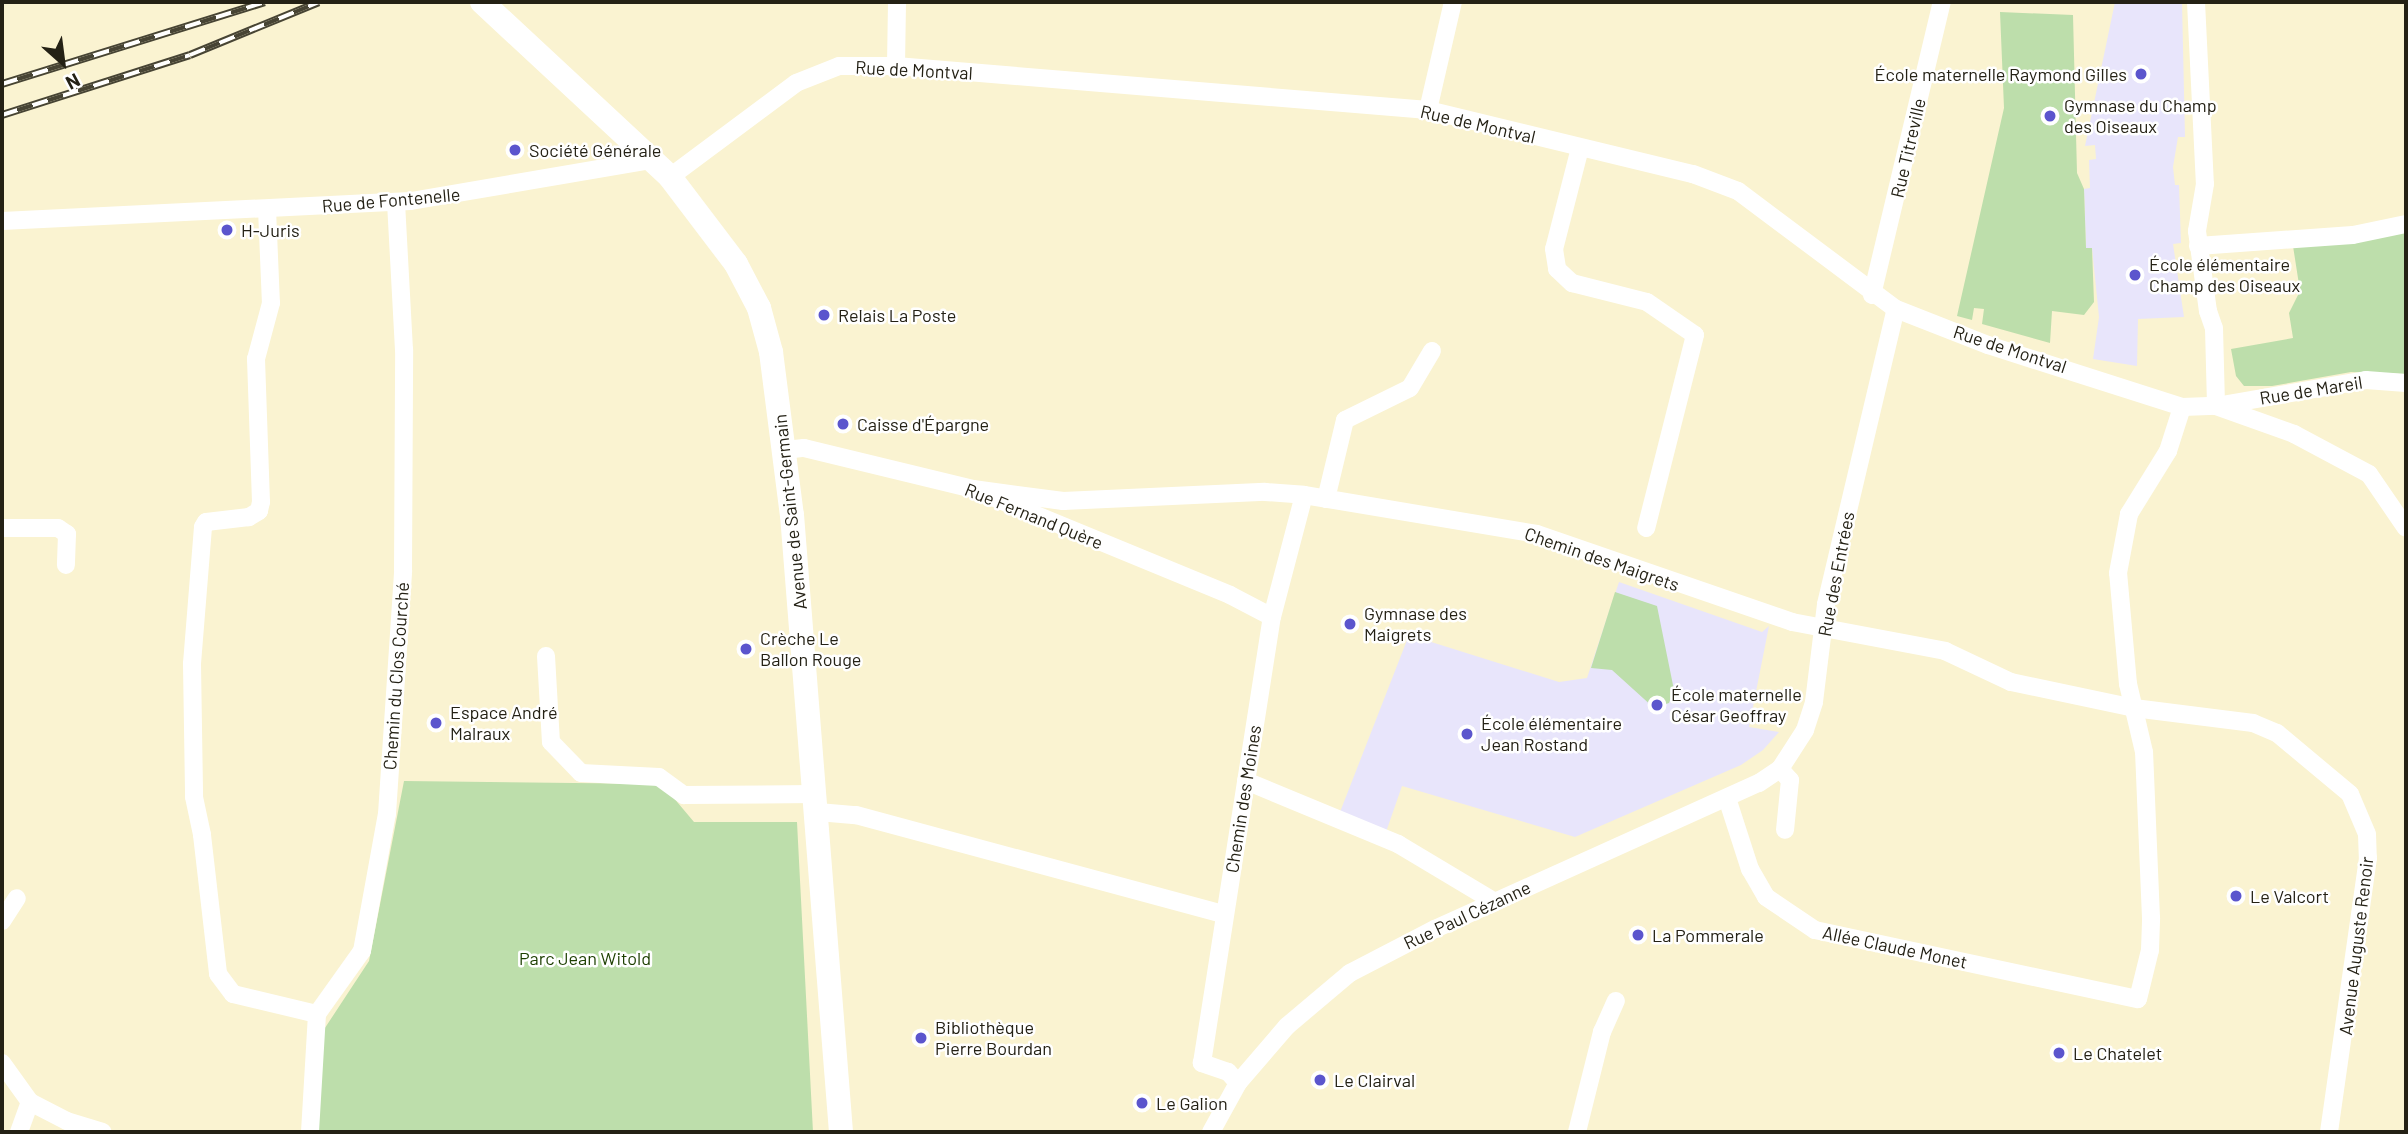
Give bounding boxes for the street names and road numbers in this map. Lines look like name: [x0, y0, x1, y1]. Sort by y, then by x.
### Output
street label: Rue de Montval: [855, 56, 973, 84]
street label: Rue Titreville: [1886, 96, 1930, 200]
street label: Rue de Montval: [1418, 100, 1538, 148]
street label: Rue de Fontenelle: [321, 183, 461, 217]
street label: Rue de Montval: [1951, 321, 2069, 377]
street label: Rue de Mareil: [2258, 371, 2364, 409]
street label: Avenue de Saint-Germain: [769, 413, 811, 611]
street label: Rue Fernand Quère: [962, 478, 1106, 554]
street label: Rue des Entrées: [1813, 510, 1859, 638]
street label: Chemin des Maigrets: [1522, 522, 1682, 596]
street label: Chemin du Clos Courché: [379, 581, 413, 771]
street label: Chemin des Moines: [1221, 724, 1265, 874]
street label: Avenue Auguste Renoir: [2334, 855, 2378, 1037]
street label: Rue Paul Cézanne: [1400, 876, 1534, 954]
street label: Allée Claude Monet: [1821, 921, 1969, 973]

